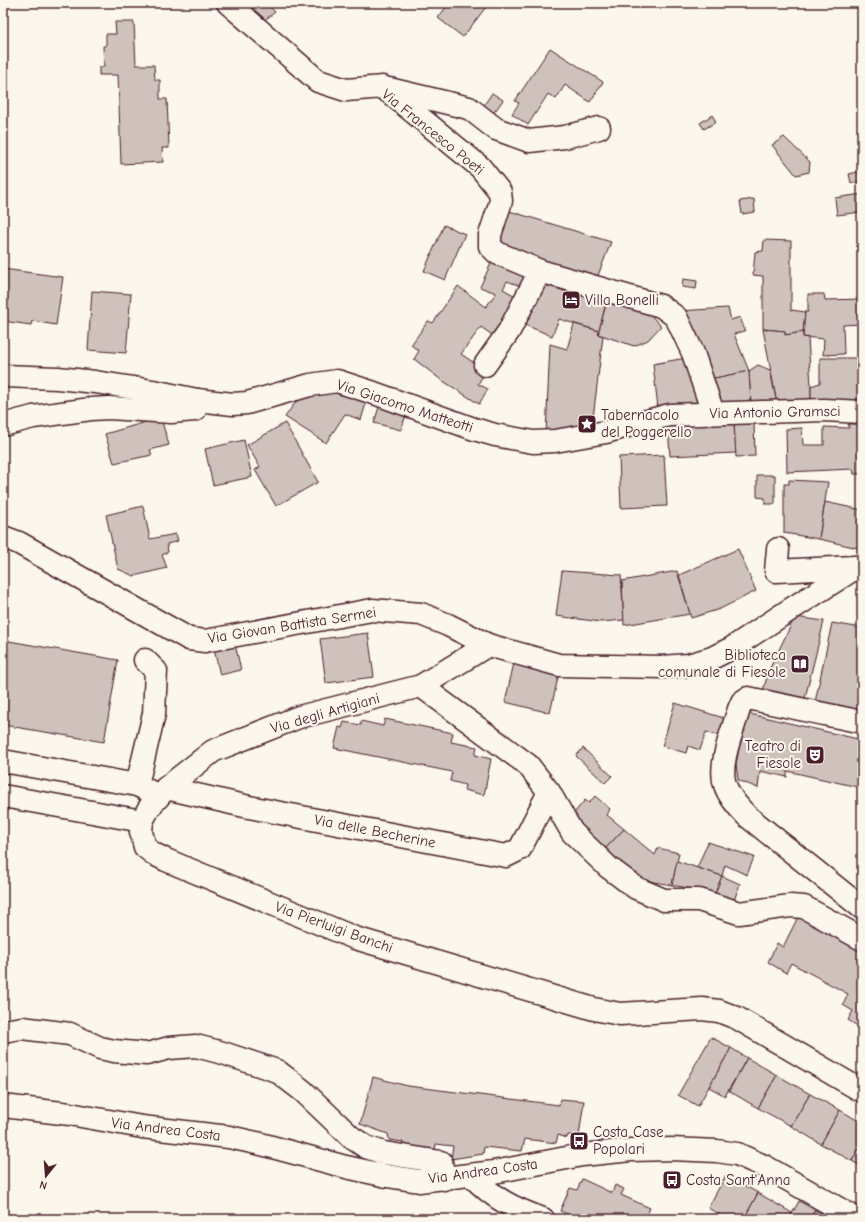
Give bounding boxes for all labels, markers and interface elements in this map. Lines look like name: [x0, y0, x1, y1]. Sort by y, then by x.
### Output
street label: Via Francesco Poeti: [378, 85, 488, 179]
hotel icon: Villa Bonelli: [560, 289, 582, 311]
place label: Villa Bonelli: [585, 291, 659, 309]
street label: Via Giacomo Matteotti: [335, 375, 475, 437]
street label: Via Antonio Gramsci: [709, 402, 841, 422]
place label: Tabernacolo del Poggerello: [601, 406, 692, 441]
place icon: Tabernacolo del Poggerello: [576, 413, 598, 435]
street label: Via Giovan Battista Sermei: [207, 603, 377, 647]
place label: Biblioteca comunale di Fiesole: [658, 646, 786, 681]
library icon: Biblioteca comunale di Fiesole: [789, 653, 811, 675]
street label: Via degli Artigiani: [268, 689, 382, 737]
place label: Teatro di Fiesole: [745, 737, 801, 772]
theatre icon: Teatro di Fiesole: [804, 744, 826, 766]
street label: Via delle Becherine: [313, 810, 438, 852]
street label: Via Pierluigi Banchi: [273, 897, 395, 957]
street label: Via Andrea Costa: [110, 1113, 222, 1145]
place label: Costa Case Popolari: [593, 1123, 664, 1158]
bus stop icon: Costa Case Popolari: [568, 1130, 590, 1152]
street label: Via Andrea Costa: [427, 1154, 539, 1188]
north arrow: [26, 1156, 66, 1196]
bus stop icon: Costa Sant'Anna: [661, 1169, 683, 1191]
place label: Costa Sant'Anna: [686, 1171, 790, 1189]
text: N: [38, 1178, 49, 1192]

